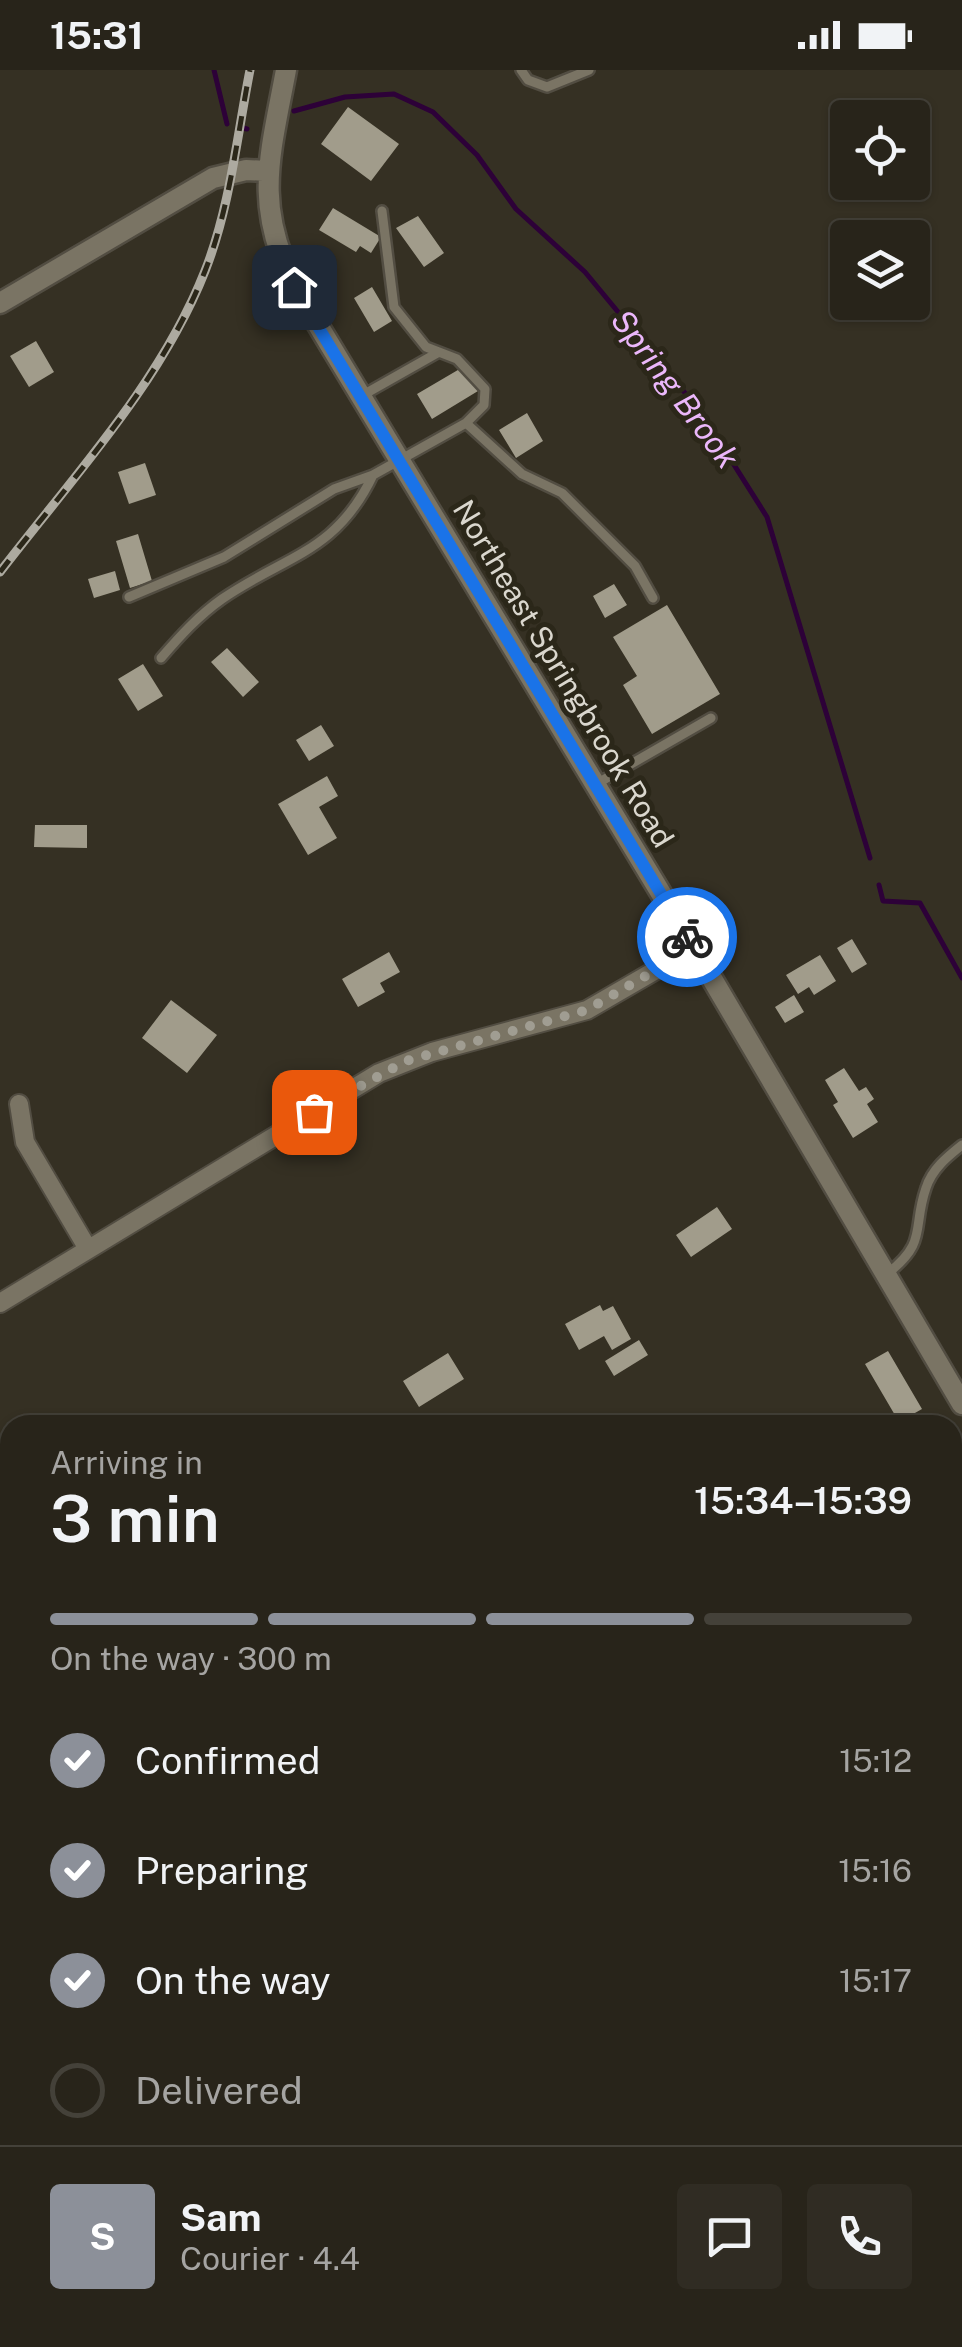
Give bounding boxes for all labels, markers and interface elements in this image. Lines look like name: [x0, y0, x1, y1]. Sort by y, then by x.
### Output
text: 15:31: [50, 13, 144, 58]
map controls: [830, 100, 930, 320]
button: locate: [830, 100, 930, 200]
button: layers: [830, 220, 930, 320]
pin: [252, 245, 337, 330]
icon: home: [267, 260, 322, 315]
water label: Spring Brook: [604, 302, 747, 476]
street label: Northeast Springbrook Road: [446, 493, 682, 854]
courier: [637, 887, 737, 987]
icon: bike: [660, 910, 715, 965]
pin: [272, 1070, 357, 1155]
icon: bag: [287, 1085, 342, 1140]
text: Arriving in: [50, 1444, 203, 1481]
text: 15:34–15:39: [694, 1478, 912, 1523]
text: 3 min: [50, 1480, 220, 1557]
text: On the way · 300 m: [50, 1640, 332, 1677]
icon: check: [50, 1733, 105, 1788]
text: Confirmed: [135, 1738, 320, 1783]
text: 15:12: [839, 1742, 912, 1779]
icon: check: [50, 1843, 105, 1898]
text: Preparing: [135, 1848, 309, 1893]
text: 15:16: [838, 1852, 912, 1889]
icon: check: [50, 1953, 105, 2008]
text: On the way: [135, 1958, 331, 2003]
text: 15:17: [839, 1962, 912, 1999]
text: Delivered: [135, 2068, 303, 2113]
button: chat: [677, 2184, 782, 2289]
button: phone: [807, 2184, 912, 2289]
text: Sam: [180, 2195, 262, 2240]
text: S: [89, 2214, 116, 2259]
text: Courier · 4.4: [180, 2240, 360, 2277]

